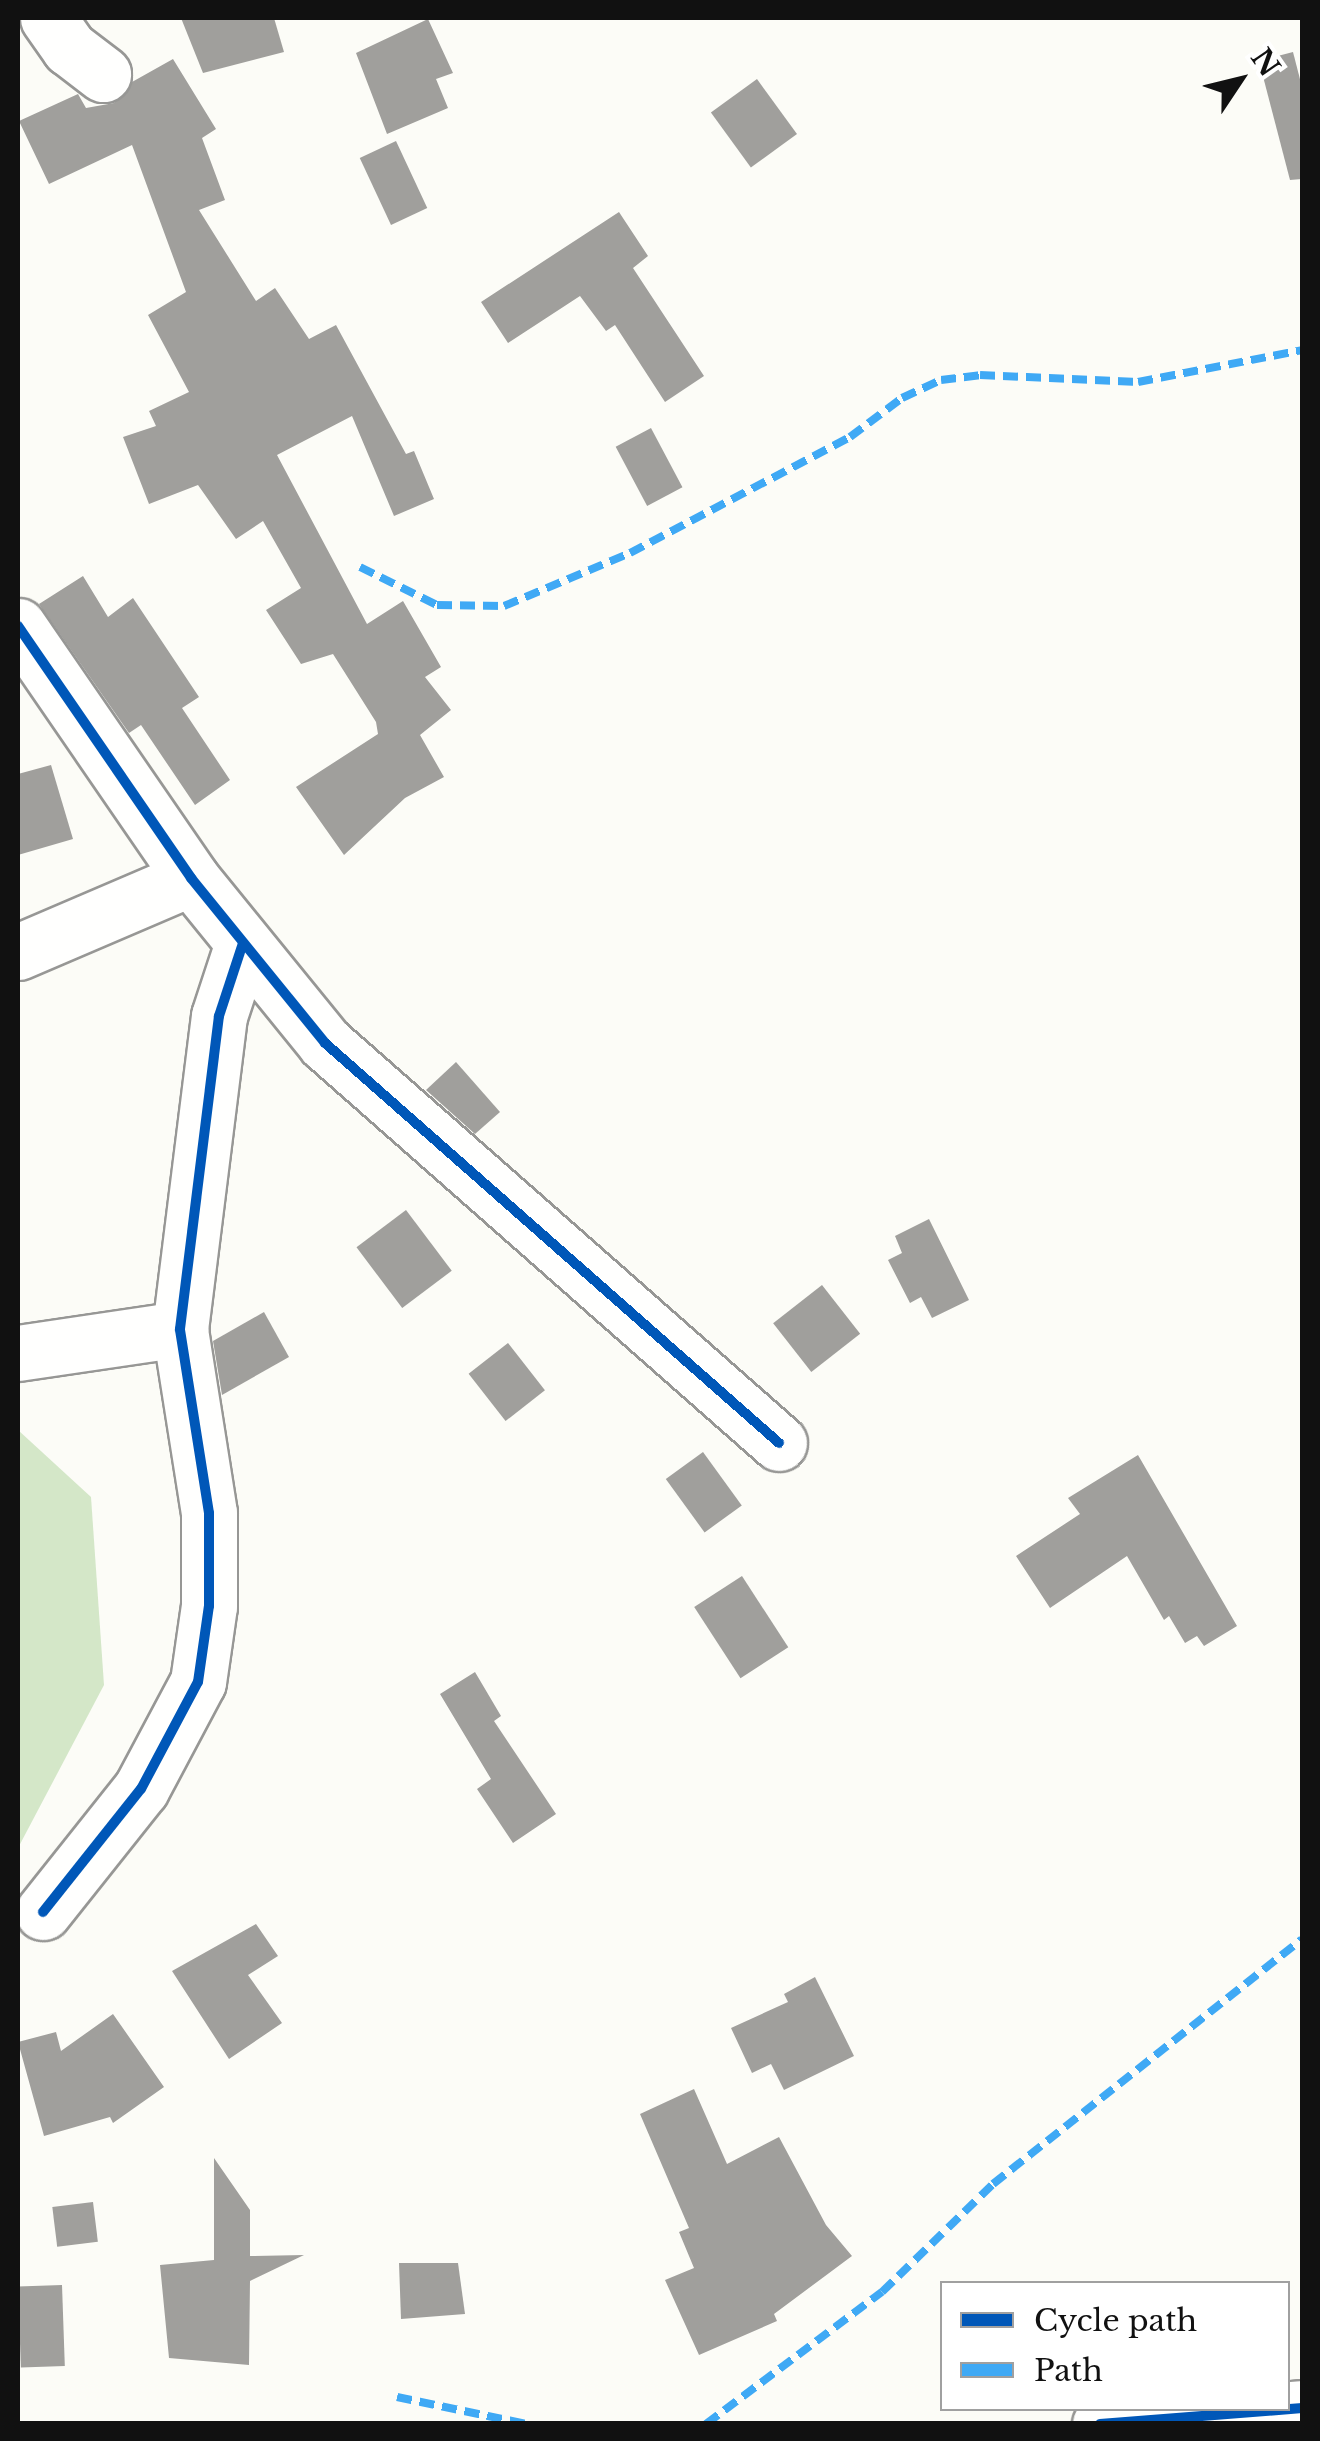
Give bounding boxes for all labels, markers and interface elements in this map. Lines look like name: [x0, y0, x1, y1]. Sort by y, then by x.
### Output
north arrow: [1190, 30, 1290, 130]
text: N: [1243, 42, 1287, 83]
legend: [940, 2281, 1290, 2411]
text: Cycle path: [1034, 2302, 1197, 2339]
text: Path: [1034, 2352, 1103, 2389]

